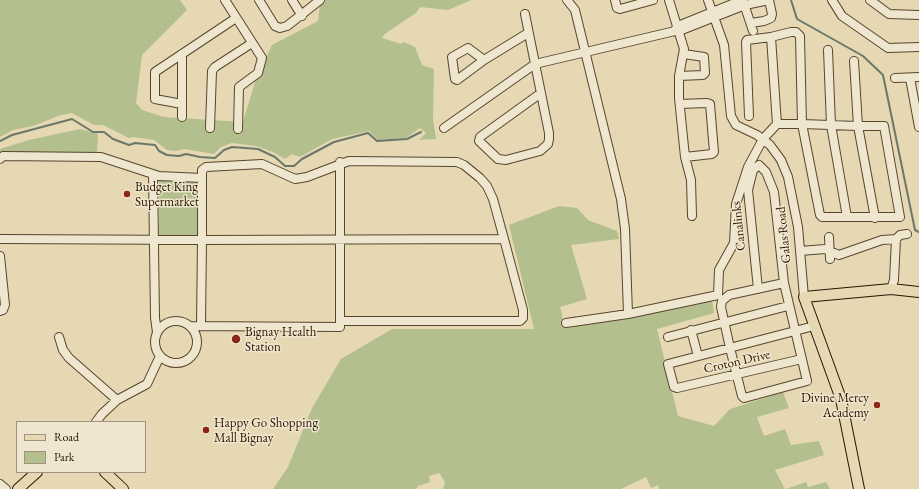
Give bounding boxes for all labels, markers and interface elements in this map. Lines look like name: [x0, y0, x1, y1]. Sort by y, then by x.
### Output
place label: Budget King Supermarket: [135, 179, 199, 210]
marker: Budget King Supermarket: [122, 189, 132, 199]
street label: Canalinks: [729, 200, 749, 252]
street label: Galas Road: [773, 206, 795, 264]
place label: Bignay Health Station: [245, 324, 316, 355]
marker: Bignay Health Station: [230, 333, 242, 345]
street label: Croton Drive: [702, 347, 772, 377]
place label: Divine Mercy Academy: [801, 390, 869, 421]
marker: Divine Mercy Academy: [872, 400, 882, 410]
place label: Happy Go Shopping Mall Bignay: [214, 415, 318, 446]
legend: [16, 421, 146, 473]
marker: Happy Go Shopping Mall Bignay: [201, 425, 211, 435]
text: Road: [54, 429, 79, 445]
text: Park: [54, 449, 74, 465]

